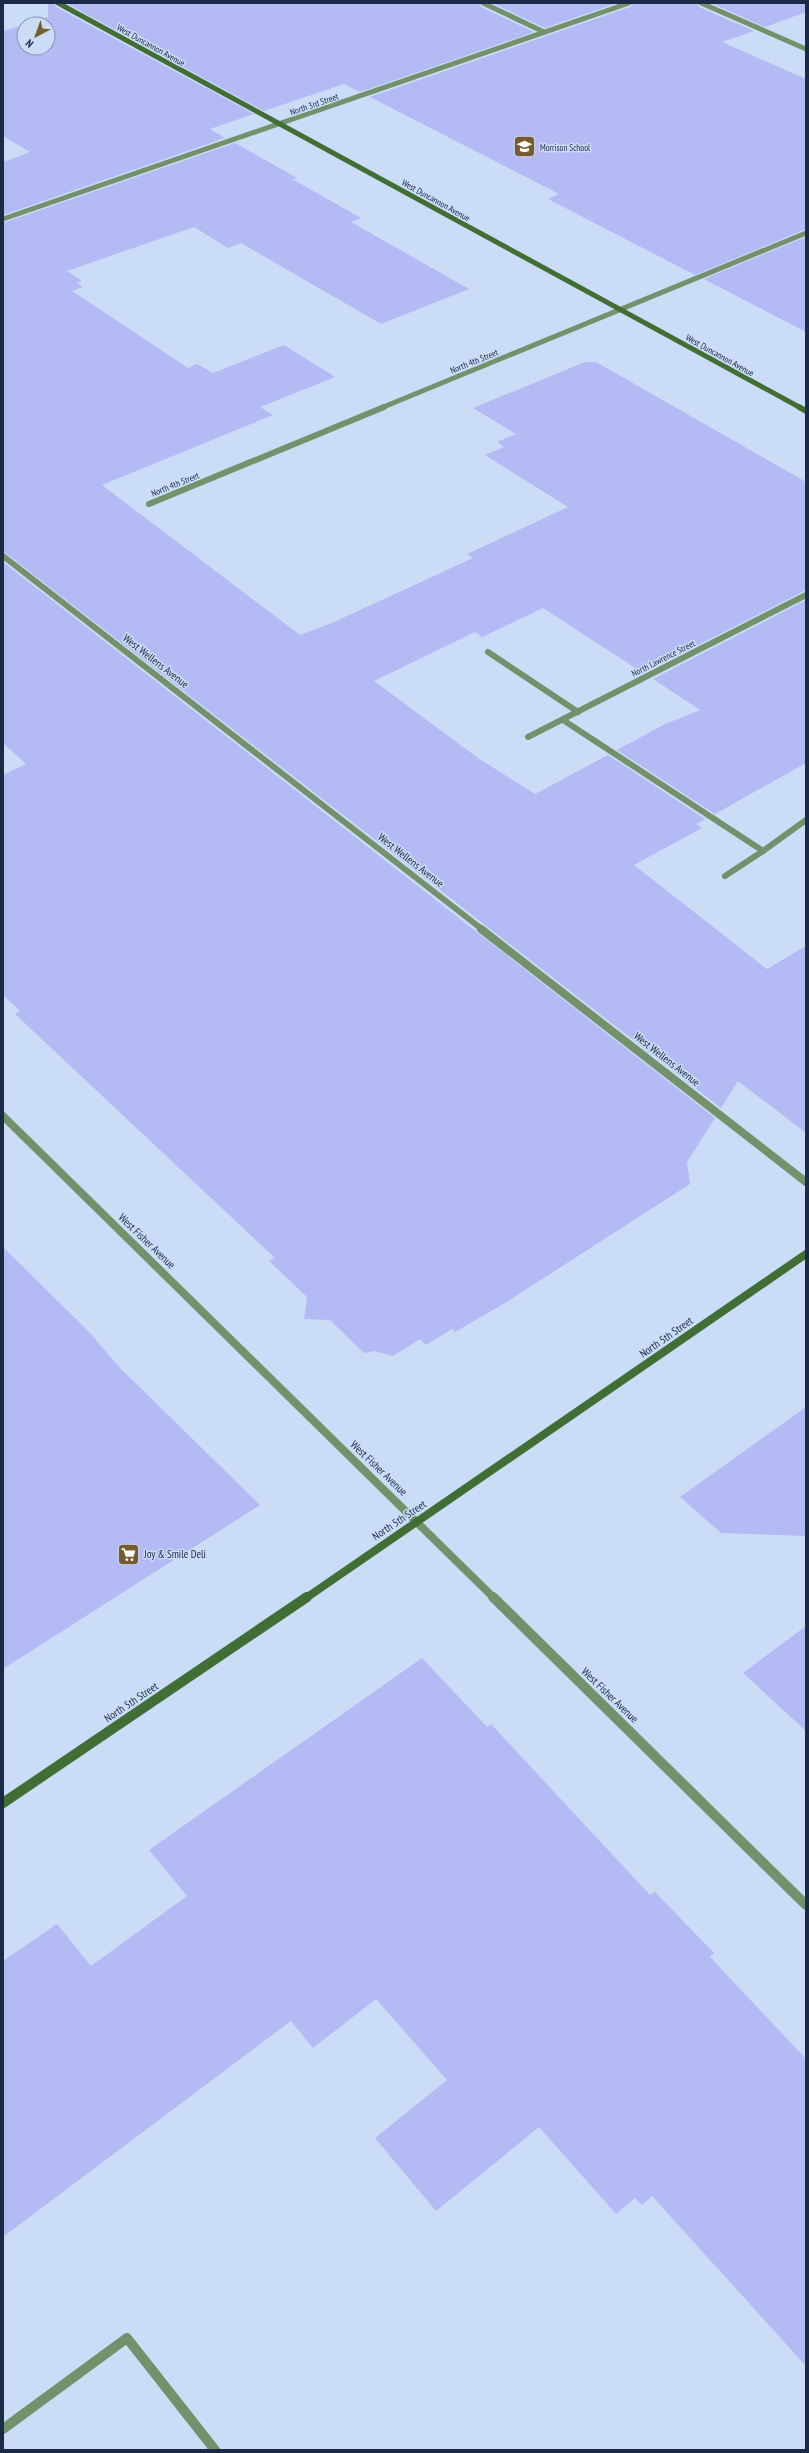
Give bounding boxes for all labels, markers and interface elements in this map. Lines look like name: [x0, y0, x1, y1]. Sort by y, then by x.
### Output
north arrow: [16, 16, 56, 56]
street label: West Duncannon Avenue: [115, 22, 187, 68]
text: N: [23, 36, 36, 51]
street label: North 3rd Street: [288, 90, 340, 117]
school or university icon: Morrison School: [511, 134, 537, 160]
place label: Morrison School: [540, 142, 591, 153]
street label: West Duncannon Avenue: [400, 177, 472, 223]
street label: West Duncannon Avenue: [684, 332, 756, 378]
street label: North 4th Street: [448, 346, 500, 376]
street label: North 4th Street: [149, 469, 201, 499]
street label: West Wellens Avenue: [120, 631, 192, 691]
street label: North Lawrence Street: [629, 637, 697, 679]
street label: West Wellens Avenue: [375, 830, 447, 890]
street label: West Wellens Avenue: [631, 1029, 703, 1089]
street label: West Fisher Avenue: [116, 1210, 179, 1272]
street label: North 5th Street: [637, 1313, 695, 1361]
street label: West Fisher Avenue: [348, 1437, 411, 1499]
street label: North 5th Street: [369, 1497, 429, 1543]
supermarket icon: Joy & Smile Deli: [116, 1541, 142, 1567]
place label: Joy & Smile Deli: [143, 1547, 206, 1561]
street label: West Fisher Avenue: [579, 1664, 642, 1726]
street label: North 5th Street: [101, 1679, 161, 1725]

